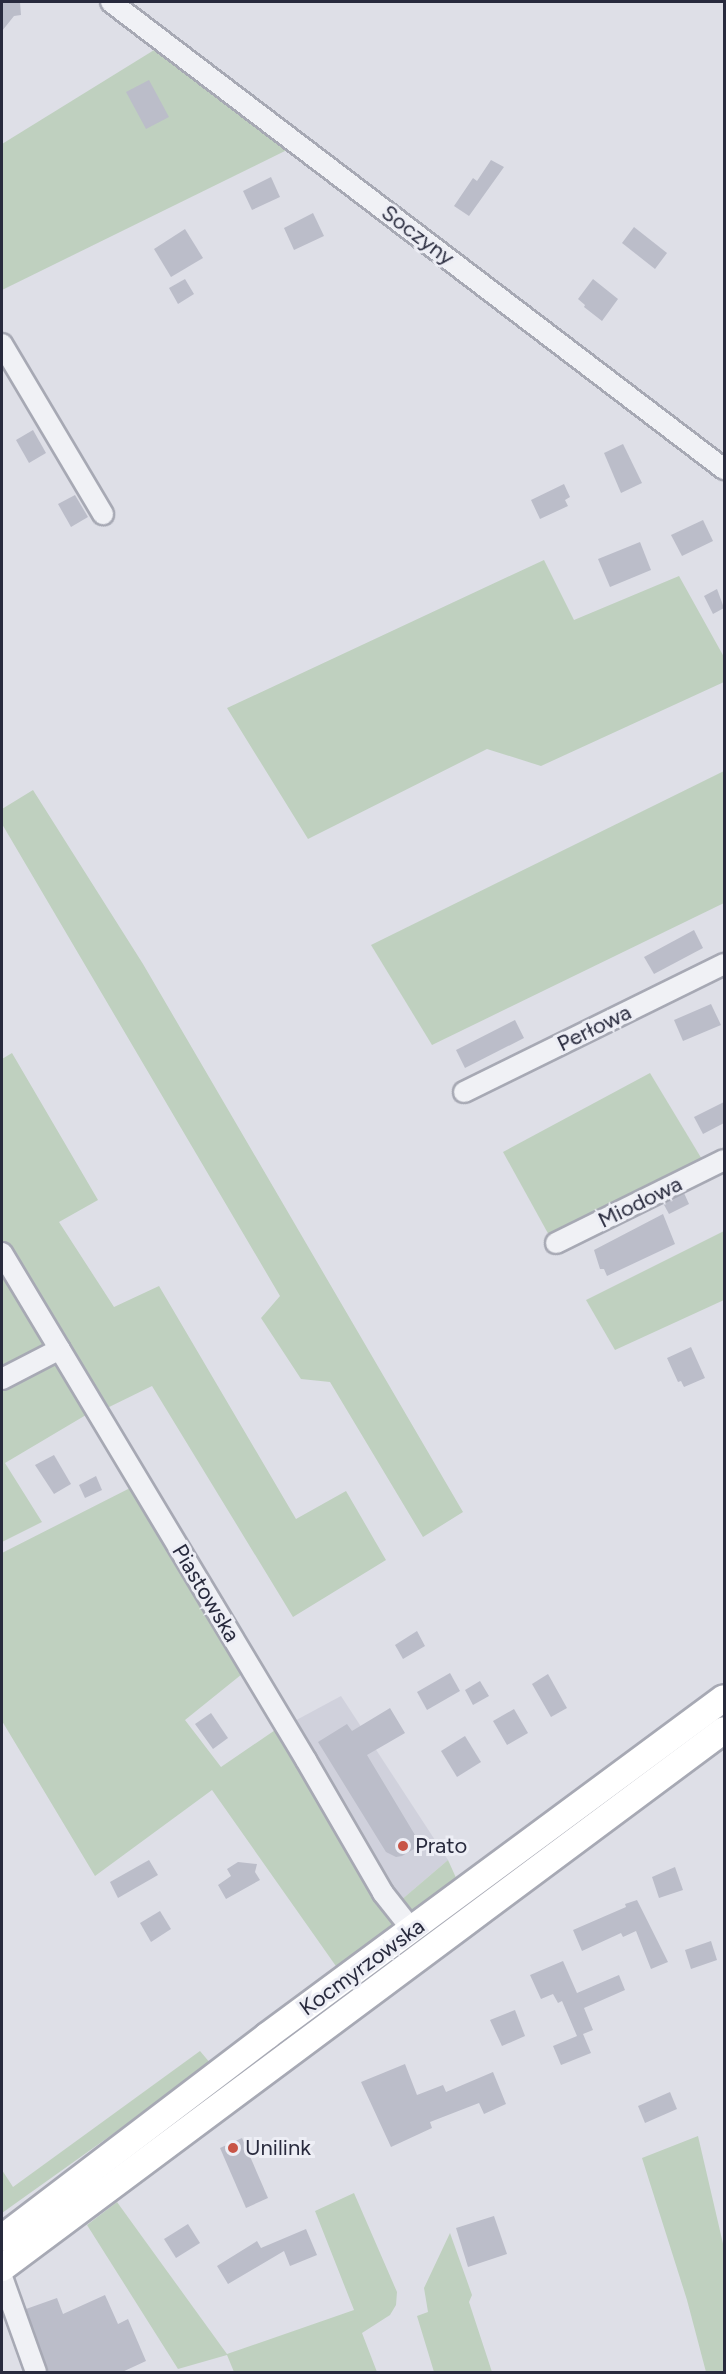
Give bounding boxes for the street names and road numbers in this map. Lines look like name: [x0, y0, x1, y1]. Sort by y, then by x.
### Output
street label: Soczyny: [376, 199, 460, 271]
street label: Perłowa: [553, 999, 635, 1057]
street label: Miodowa: [594, 1170, 686, 1234]
street label: Piastowska: [167, 1539, 245, 1647]
street label: Kocmyrzowska: [294, 1913, 430, 2021]

